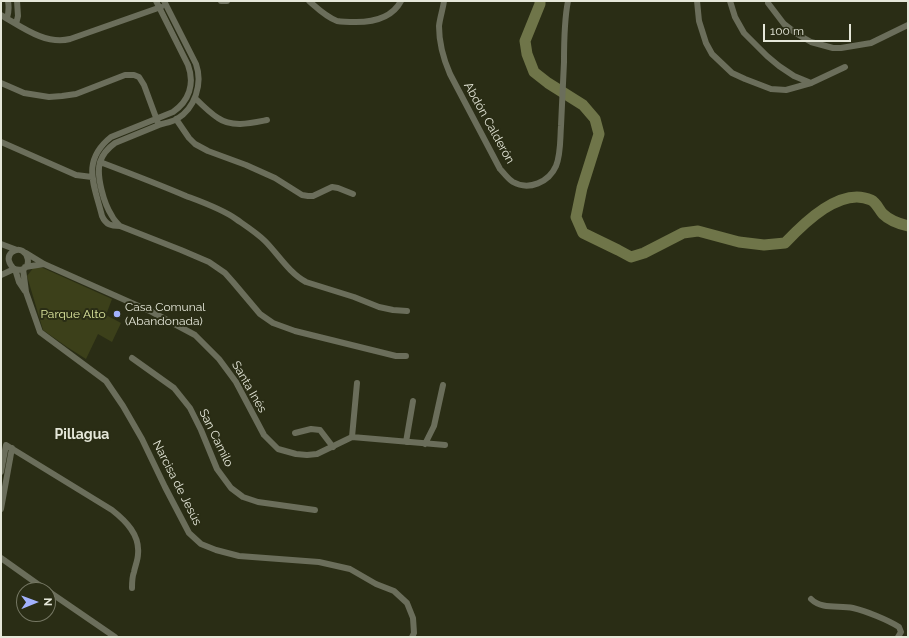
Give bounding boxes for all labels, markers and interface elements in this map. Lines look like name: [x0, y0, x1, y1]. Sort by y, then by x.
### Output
scale bar: [765, 16, 853, 42]
text: 100 m: [770, 24, 804, 38]
street label: Abdón Calderón: [461, 80, 517, 166]
place label: Casa Comunal (Abandonada): [125, 300, 205, 328]
park label: Parque Alto: [40, 307, 106, 321]
marker: Casa Comunal (Abandonada): [112, 309, 122, 319]
street label: Santa Inés: [228, 359, 270, 415]
street label: San Camilo: [196, 407, 236, 469]
district label: Pillagua: [55, 427, 109, 443]
street label: Narcisa de Jesús: [149, 438, 205, 528]
north arrow: [16, 582, 56, 622]
text: N: [41, 597, 54, 606]

